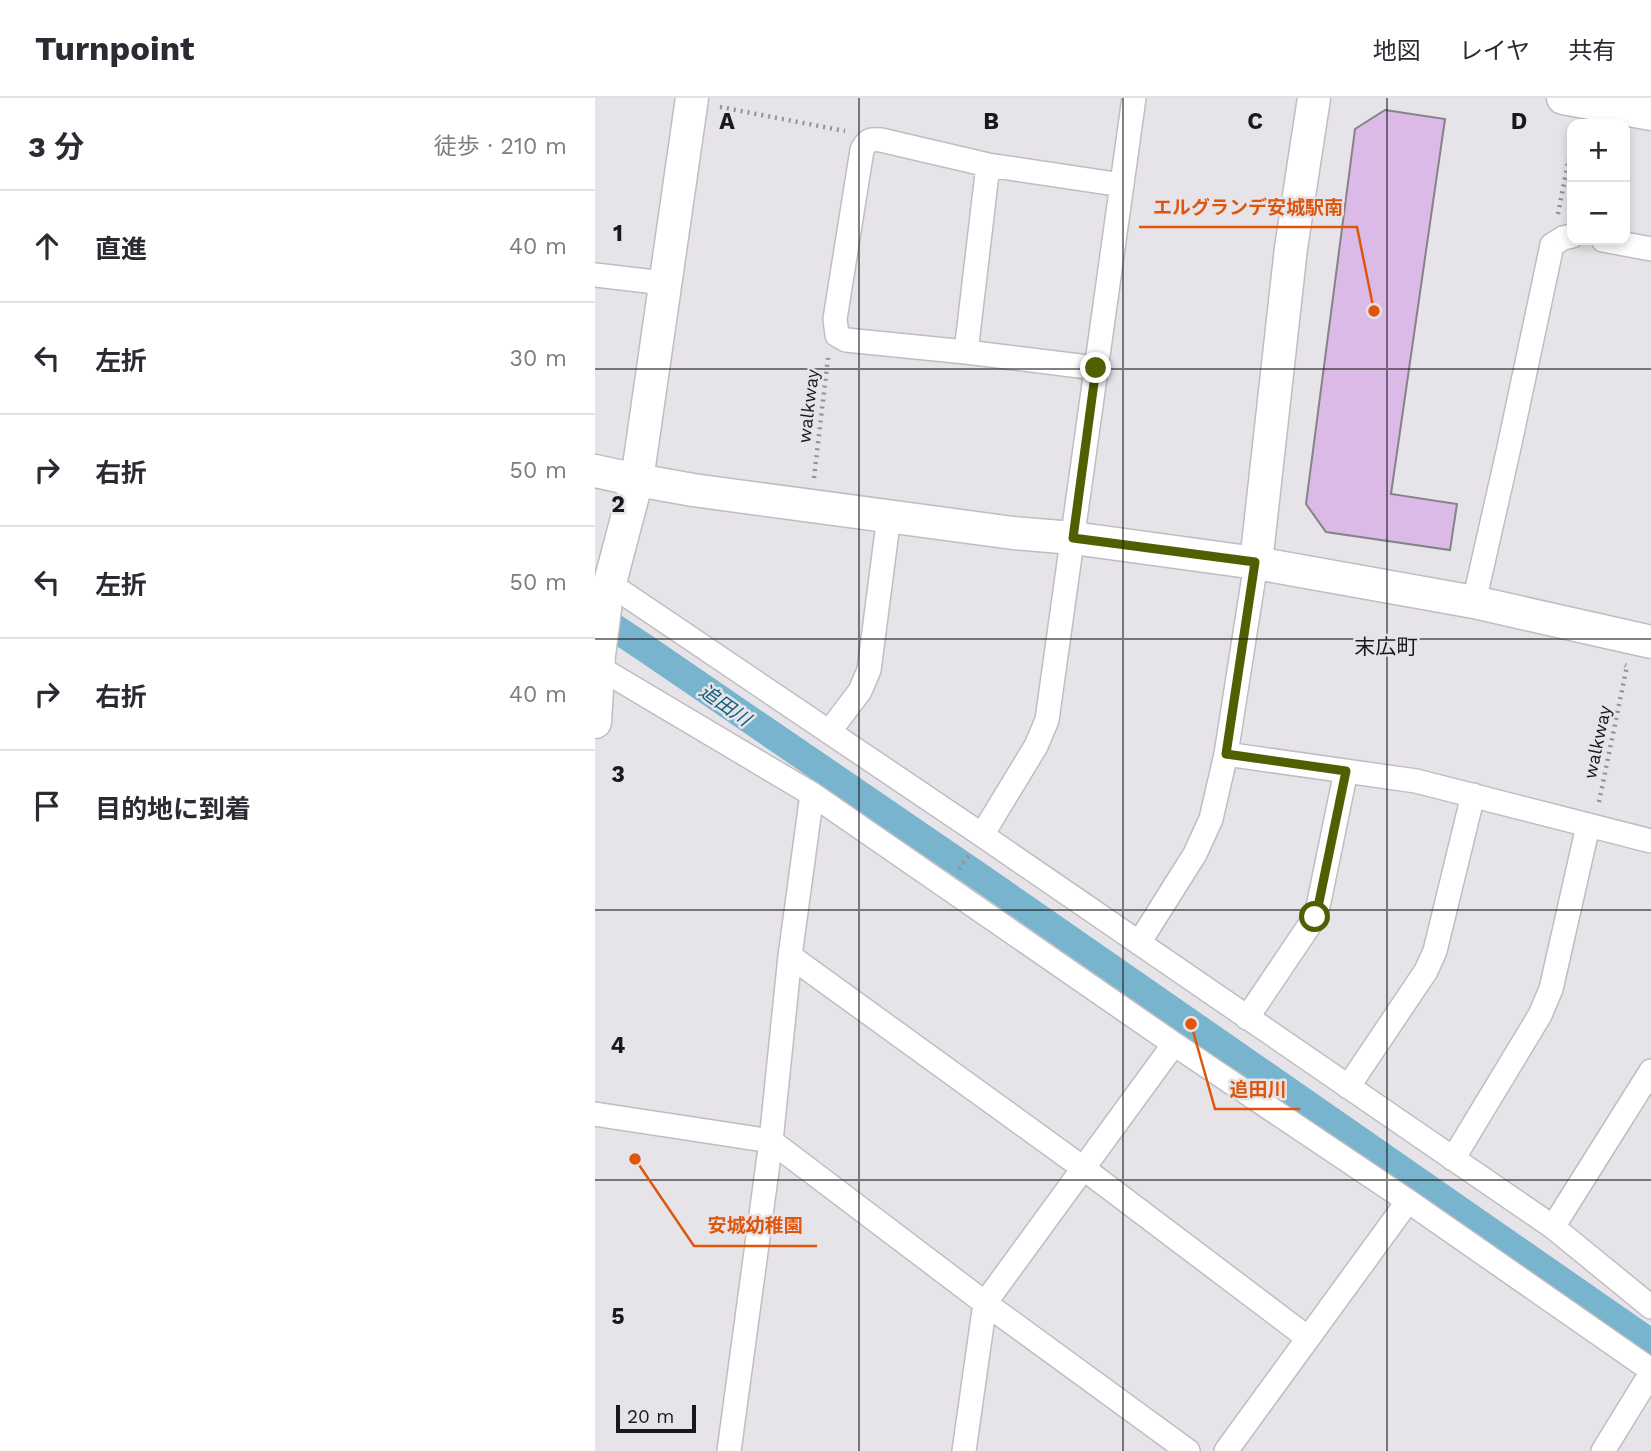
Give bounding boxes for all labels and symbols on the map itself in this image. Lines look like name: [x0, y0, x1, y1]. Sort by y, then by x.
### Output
text: A: [719, 108, 735, 135]
text: B: [983, 108, 999, 135]
text: C: [1247, 108, 1263, 135]
text: D: [1511, 108, 1527, 135]
callout: エルグランデ安城駅南: [1139, 187, 1357, 227]
text: エルグランデ安城駅南: [1153, 196, 1343, 219]
text: 1: [613, 220, 623, 247]
route end: [1080, 352, 1111, 383]
street label: walkway: [793, 367, 823, 444]
text: 2: [611, 491, 625, 518]
district label: 末広町: [1355, 634, 1418, 659]
water label: 追田川: [695, 679, 757, 732]
street label: walkway: [1579, 703, 1615, 781]
text: 3: [611, 761, 625, 788]
route start: [1299, 901, 1330, 932]
text: 4: [611, 1032, 626, 1059]
callout: 追田川: [1215, 1069, 1300, 1109]
text: 追田川: [1229, 1078, 1287, 1101]
callout: 安城幼稚園: [694, 1206, 817, 1246]
text: 安城幼稚園: [707, 1214, 803, 1237]
text: 5: [611, 1303, 625, 1330]
scale bar: [616, 1402, 697, 1434]

